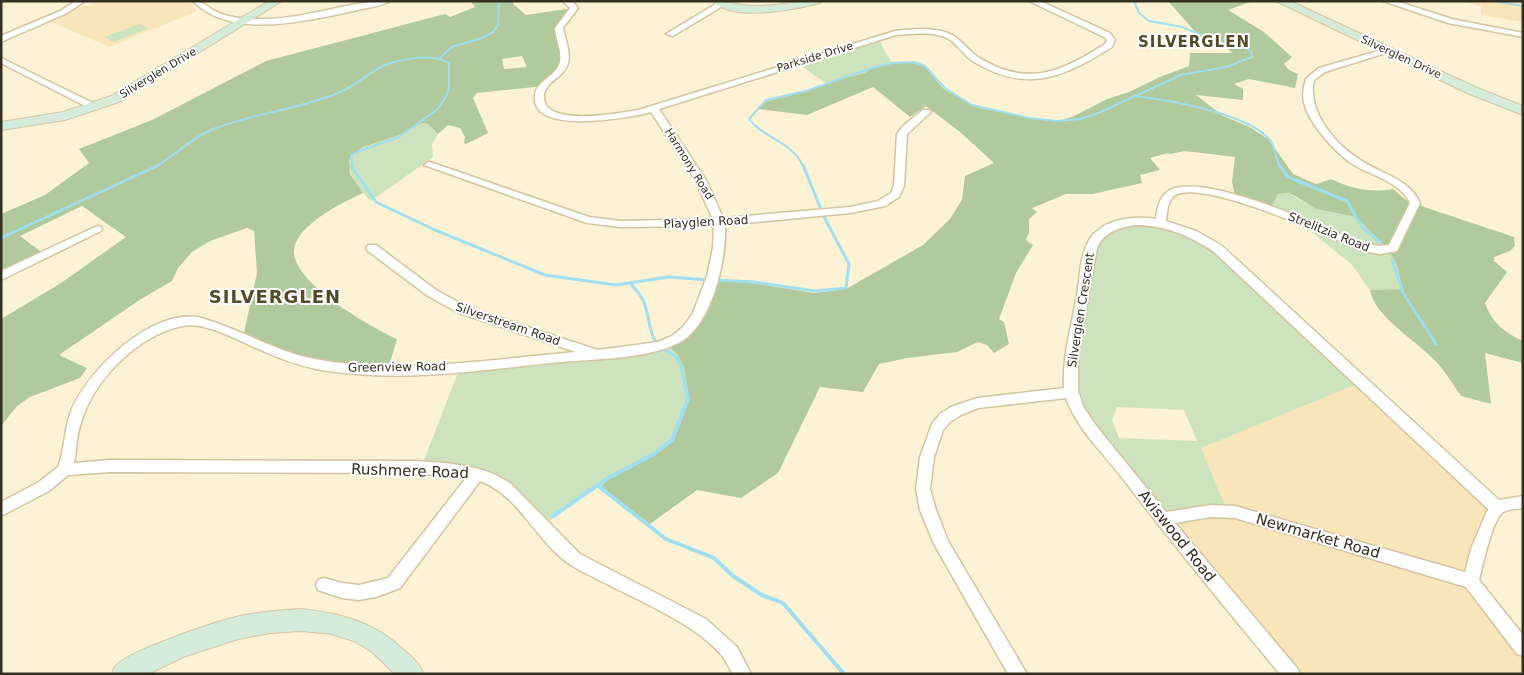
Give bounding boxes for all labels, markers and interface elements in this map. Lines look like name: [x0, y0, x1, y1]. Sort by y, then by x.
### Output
district label: SILVERGLEN: [1138, 33, 1250, 51]
street label: Silverglen Drive: [1359, 33, 1444, 81]
street label: Parkside Drive: [775, 39, 855, 75]
street label: Silverglen Drive: [117, 45, 199, 101]
street label: Harmony Road: [662, 126, 716, 202]
street label: Strelitzia Road: [1286, 209, 1372, 255]
street label: Playglen Road: [663, 213, 749, 231]
street label: Silverglen Crescent: [1065, 251, 1097, 368]
district label: SILVERGLEN: [209, 286, 341, 307]
street label: Silverstream Road: [454, 300, 562, 348]
street label: Greenview Road: [348, 359, 446, 375]
street label: Rushmere Road: [351, 460, 469, 482]
street label: Aviswood Road: [1135, 487, 1219, 585]
street label: Newmarket Road: [1254, 510, 1382, 562]

